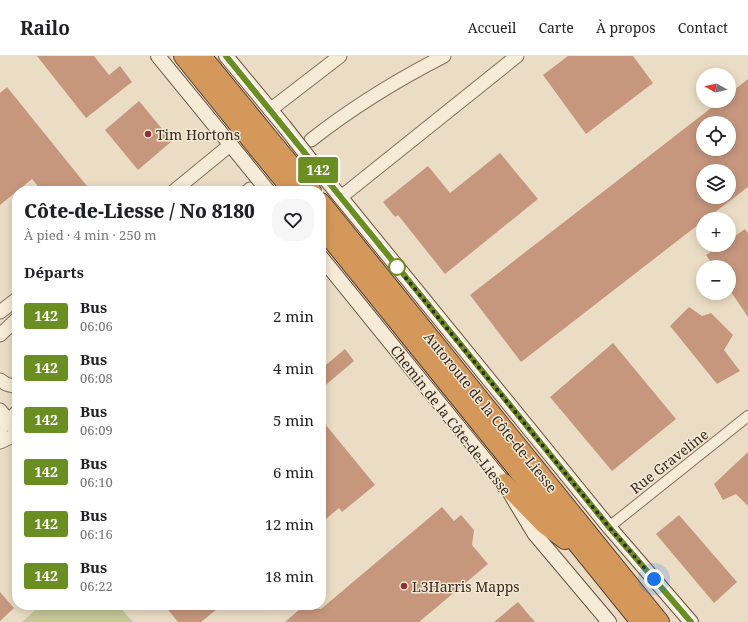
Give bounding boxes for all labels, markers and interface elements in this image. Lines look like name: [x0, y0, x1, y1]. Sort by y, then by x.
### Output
text: Railo: [20, 15, 70, 41]
text: Accueil: [468, 18, 516, 37]
text: Carte: [538, 18, 574, 37]
text: À propos: [596, 18, 656, 37]
text: Contact: [678, 18, 728, 37]
north arrow: [696, 68, 736, 108]
map controls: [696, 68, 736, 300]
button: locate: [696, 116, 736, 156]
place label: Tim Hortons: [156, 125, 240, 144]
marker: Tim Hortons: [143, 129, 153, 139]
line badge: 142: [295, 157, 341, 183]
text: 142: [306, 160, 330, 179]
button: layers: [696, 164, 736, 204]
text: Côte-de-Liesse / No 8180: [24, 198, 255, 224]
button: heart: [272, 199, 314, 241]
button: +: [696, 212, 736, 252]
text: À pied · 4 min · 250 m: [24, 226, 157, 244]
unlabelled marker: [388, 258, 406, 276]
button: −: [696, 260, 736, 300]
text: Départs: [24, 262, 84, 282]
text: Bus: [80, 297, 107, 317]
text: 142: [34, 306, 58, 325]
text: 2 min: [273, 306, 314, 326]
text: 06:06: [80, 317, 113, 335]
street label: Autoroute de la Côte-de-Liesse: [420, 328, 562, 496]
street label: Chemin de la Côte-de-Liesse: [386, 341, 516, 499]
text: Bus: [80, 349, 107, 369]
text: 142: [34, 358, 58, 377]
text: 4 min: [273, 358, 314, 378]
text: 06:08: [80, 369, 113, 387]
text: Bus: [80, 401, 107, 421]
text: 142: [34, 410, 58, 429]
text: 5 min: [273, 410, 314, 430]
text: 06:09: [80, 421, 113, 439]
street label: Rue Graveline: [626, 424, 712, 498]
text: Bus: [80, 453, 107, 473]
text: 142: [34, 462, 58, 481]
text: 6 min: [273, 462, 314, 482]
text: 06:10: [80, 473, 113, 491]
text: Bus: [80, 505, 107, 525]
text: 142: [34, 514, 58, 533]
text: 12 min: [265, 514, 314, 534]
text: 06:16: [80, 525, 113, 543]
text: Bus: [80, 557, 107, 577]
text: 142: [34, 566, 58, 585]
text: 18 min: [265, 566, 314, 586]
your location: [644, 569, 664, 589]
text: 06:22: [80, 577, 113, 595]
place label: L3Harris Mapps: [412, 577, 520, 596]
marker: L3Harris Mapps: [399, 581, 409, 591]

